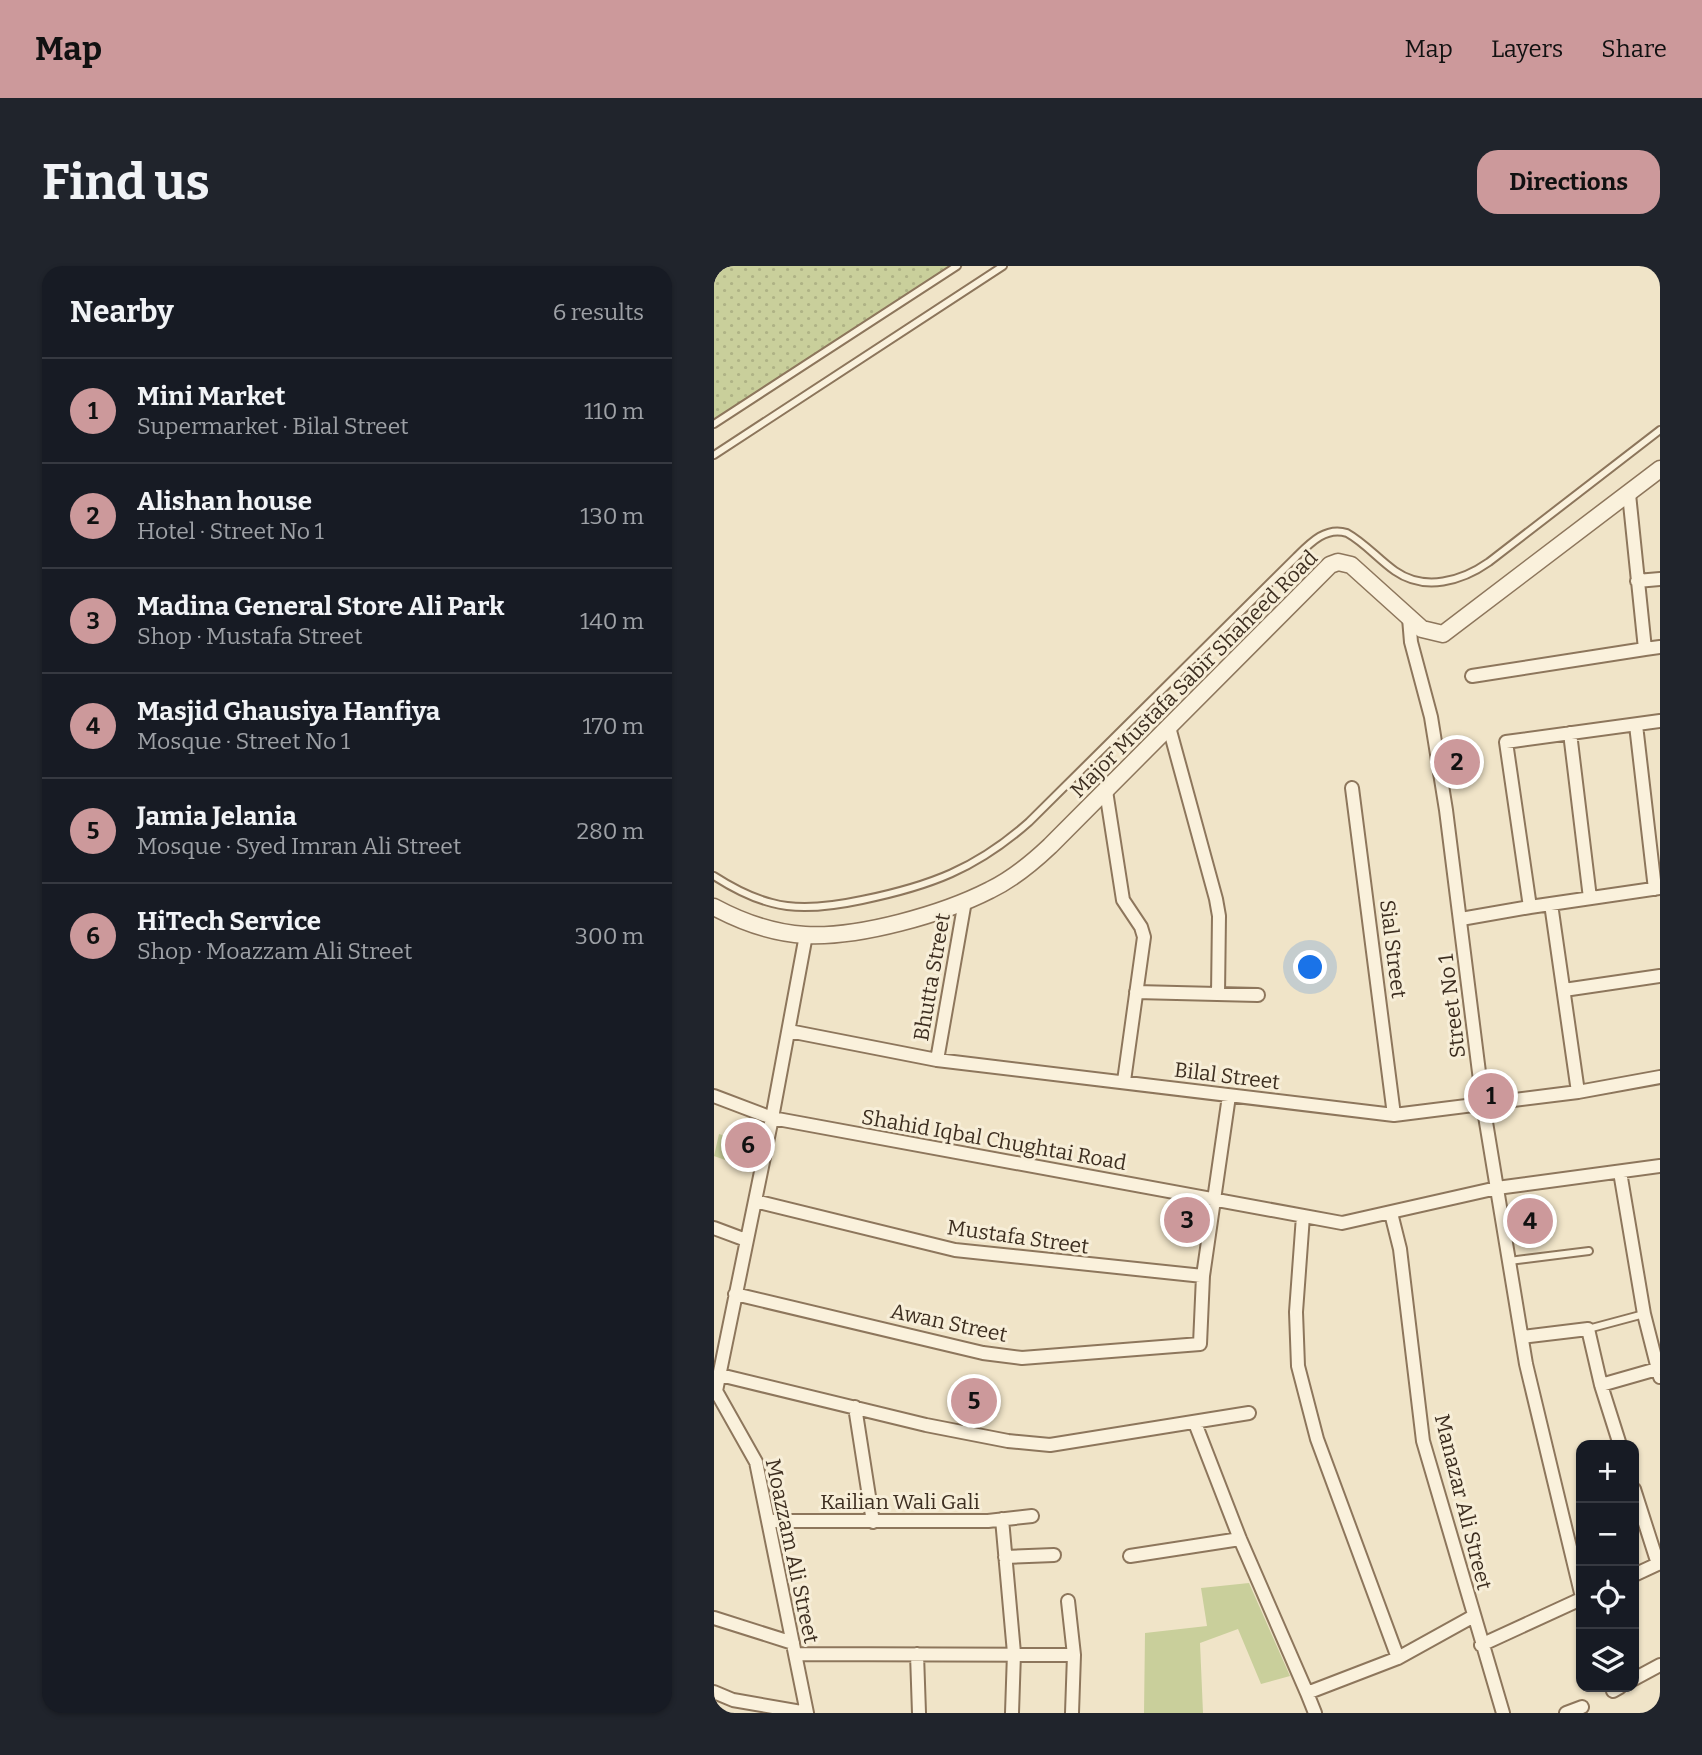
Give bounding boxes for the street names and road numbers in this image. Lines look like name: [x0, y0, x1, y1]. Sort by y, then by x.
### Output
street label: Major Mustafa Sabir Shaheed Road: [1065, 545, 1323, 803]
street label: Sial Street: [1374, 898, 1412, 1000]
street label: Bhutta Street: [908, 911, 956, 1043]
street label: Street No 1: [1433, 952, 1471, 1059]
street label: Bilal Street: [1173, 1057, 1282, 1095]
street label: Shahid Iqbal Chughtai Road: [860, 1104, 1128, 1176]
street label: Mustafa Street: [945, 1214, 1091, 1260]
street label: Awan Street: [888, 1298, 1010, 1348]
street label: Manazar Ali Street: [1429, 1411, 1497, 1593]
street label: Moazzam Ali Street: [760, 1456, 824, 1646]
street label: Kailian Wali Gali: [820, 1489, 980, 1515]

